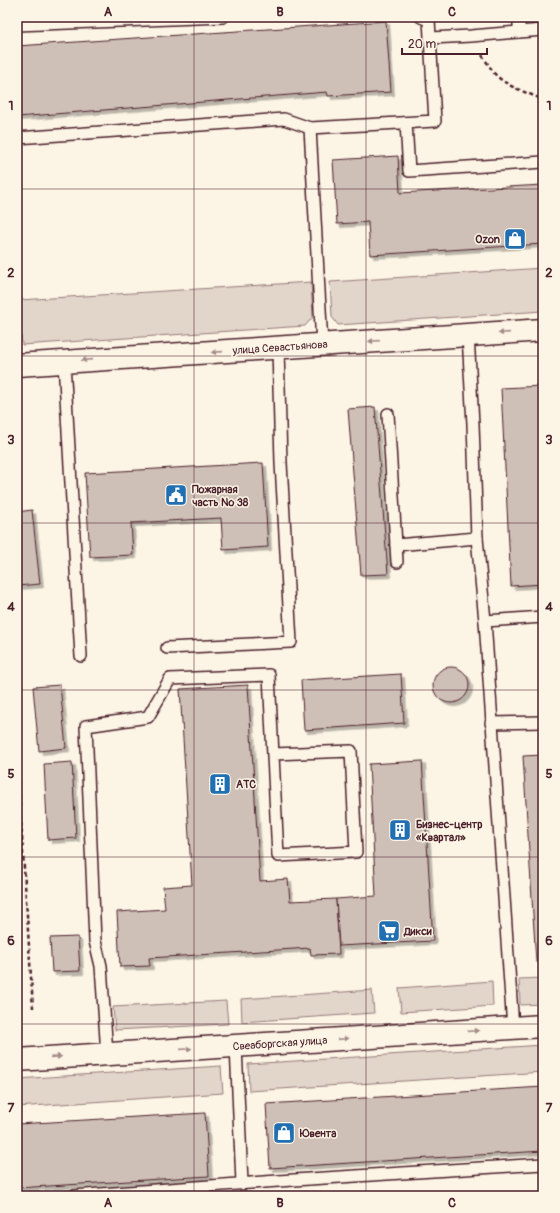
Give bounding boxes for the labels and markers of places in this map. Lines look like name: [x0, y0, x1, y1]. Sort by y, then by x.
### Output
shop icon: Ozon: [502, 226, 528, 252]
place label: Ozon: [475, 233, 500, 246]
public building icon: Пожарная часть № 38: [163, 482, 189, 508]
place label: Пожарная часть № 38: [192, 483, 249, 509]
building icon: АТС: [207, 771, 233, 797]
place label: АТС: [236, 778, 256, 791]
building icon: Бизнес-центр «Квартал»: [387, 817, 413, 843]
place label: Бизнес-центр «Квартал»: [415, 818, 483, 844]
supermarket icon: Дикси: [376, 918, 402, 944]
place label: Дикси: [403, 925, 432, 938]
shop icon: Ювента: [271, 1120, 297, 1146]
place label: Ювента: [299, 1127, 336, 1140]

